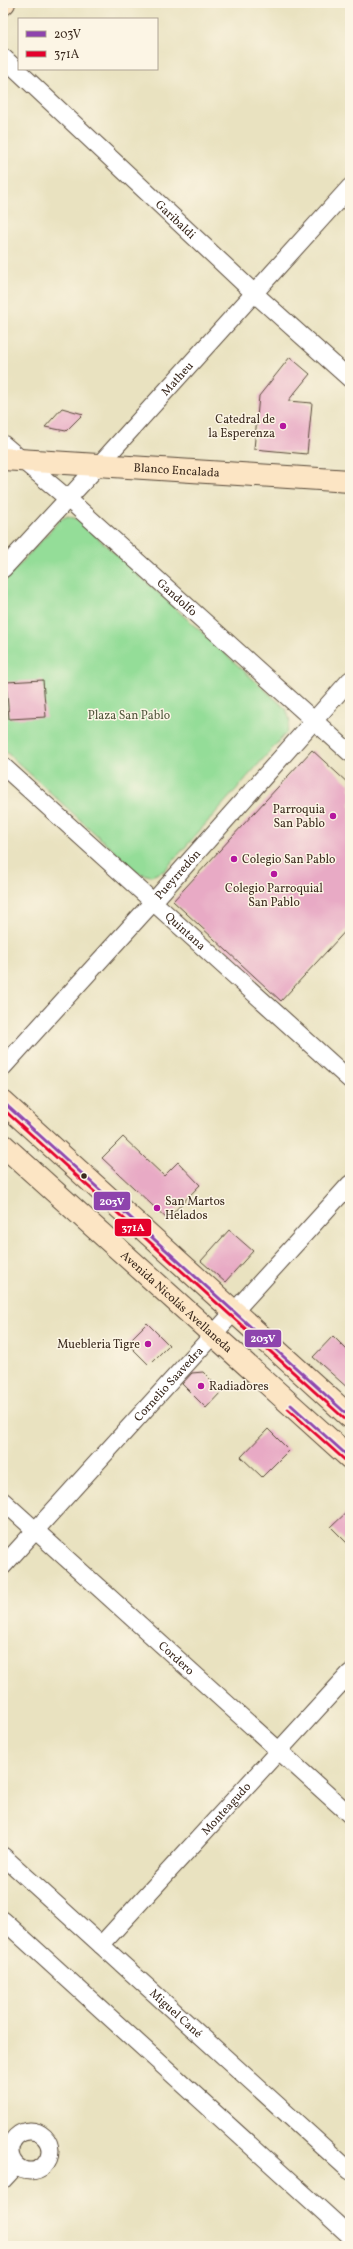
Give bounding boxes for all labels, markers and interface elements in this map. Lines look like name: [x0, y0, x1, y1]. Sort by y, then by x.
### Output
legend: [18, 18, 158, 70]
text: 203V: [54, 27, 81, 43]
text: 371A: [54, 47, 80, 63]
street label: Garibaldi: [151, 197, 199, 243]
street label: Matheu: [158, 359, 198, 400]
place label: Catedral de la Esperenza: [208, 412, 275, 442]
marker: Catedral de la Esperenza: [278, 421, 288, 431]
street label: Blanco Encalada: [133, 460, 220, 482]
street label: Gandolfo: [153, 576, 200, 620]
park label: Plaza San Pablo: [88, 708, 170, 724]
place label: Parroquia San Pablo: [273, 802, 325, 832]
marker: Parroquia San Pablo: [328, 811, 338, 821]
street label: Pueyrredón: [152, 847, 205, 903]
place label: Colegio San Pablo: [242, 852, 335, 868]
marker: Colegio San Pablo: [229, 854, 239, 864]
marker: Colegio Parroquial San Pablo: [269, 869, 279, 879]
place label: Colegio Parroquial San Pablo: [225, 881, 323, 911]
street label: Quintana: [161, 909, 209, 954]
unlabelled marker: [79, 1171, 89, 1181]
line badge: 203V: [93, 1191, 131, 1211]
place label: San Martos Helados: [165, 1194, 225, 1224]
text: 203V: [99, 1195, 125, 1210]
marker: San Martos Helados: [152, 1203, 162, 1213]
line badge: 371A: [114, 1218, 152, 1237]
text: 371A: [121, 1221, 145, 1236]
street label: Avenida Nicolás Avellaneda: [117, 1248, 235, 1357]
line badge: 203V: [244, 1329, 282, 1348]
text: 203V: [250, 1332, 276, 1347]
place label: Muebleria Tigre: [57, 1337, 140, 1353]
marker: Muebleria Tigre: [143, 1339, 153, 1349]
street label: Cornelio Saavedra: [131, 1344, 207, 1426]
place label: Radiadores: [209, 1379, 269, 1395]
marker: Radiadores: [196, 1381, 206, 1391]
street label: Cordero: [154, 1638, 197, 1679]
street label: Monteagudo: [198, 1779, 255, 1839]
street label: Miguel Cané: [146, 1986, 206, 2042]

